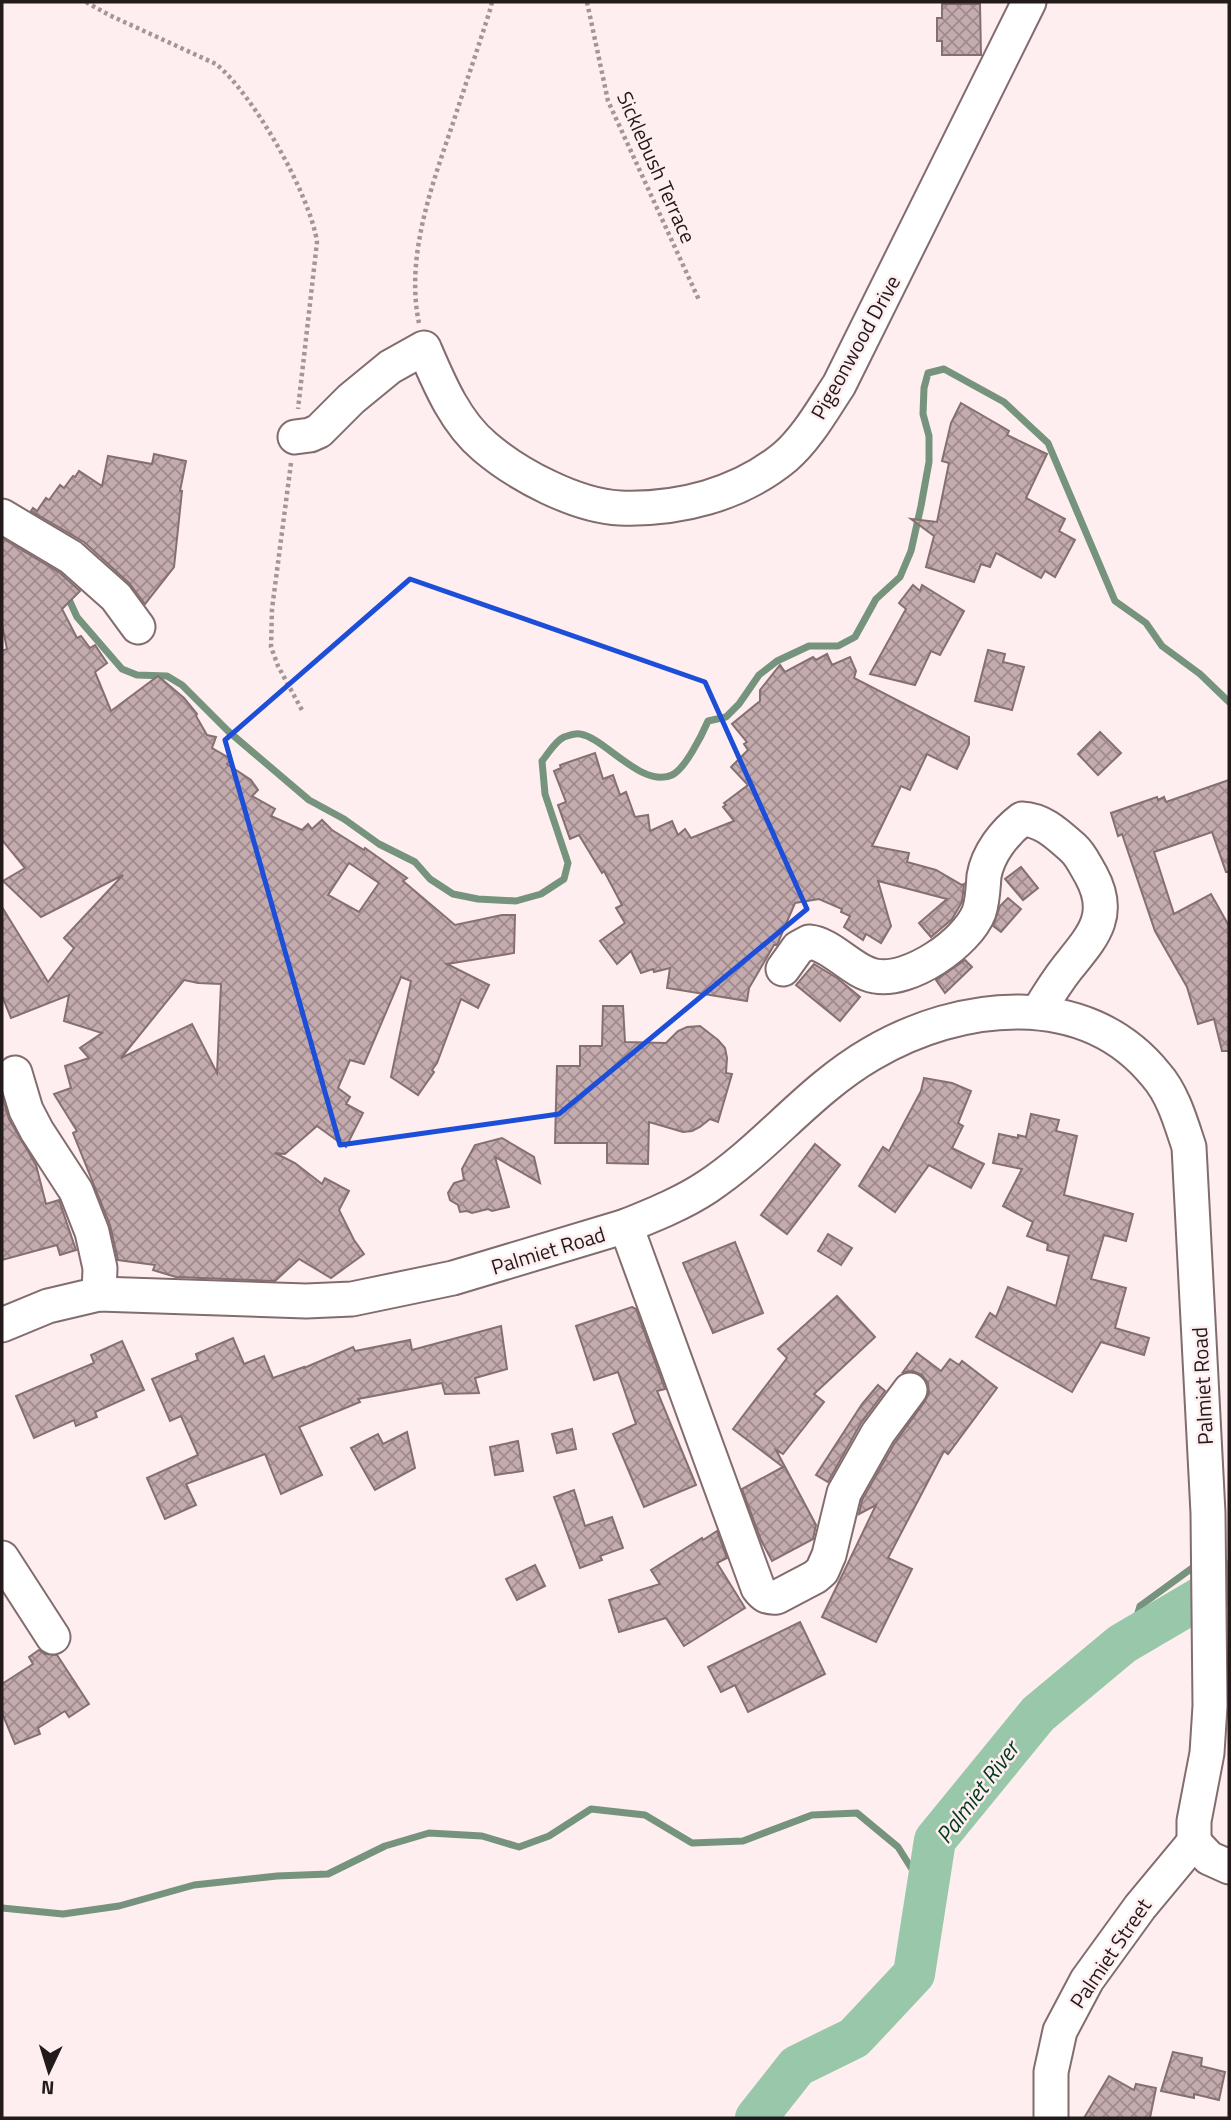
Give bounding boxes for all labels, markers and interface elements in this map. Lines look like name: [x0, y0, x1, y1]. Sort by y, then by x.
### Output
street label: Sicklebush Terrace: [609, 86, 705, 248]
street label: Pigeonwood Drive: [802, 269, 908, 425]
street label: Palmiet Road: [487, 1217, 609, 1283]
street label: Palmiet Road: [1183, 1326, 1221, 1446]
water label: Palmiet River: [927, 1731, 1029, 1851]
street label: Palmiet Street: [1061, 1891, 1159, 2014]
north arrow: [14, 2036, 84, 2106]
text: N: [40, 2074, 55, 2103]

